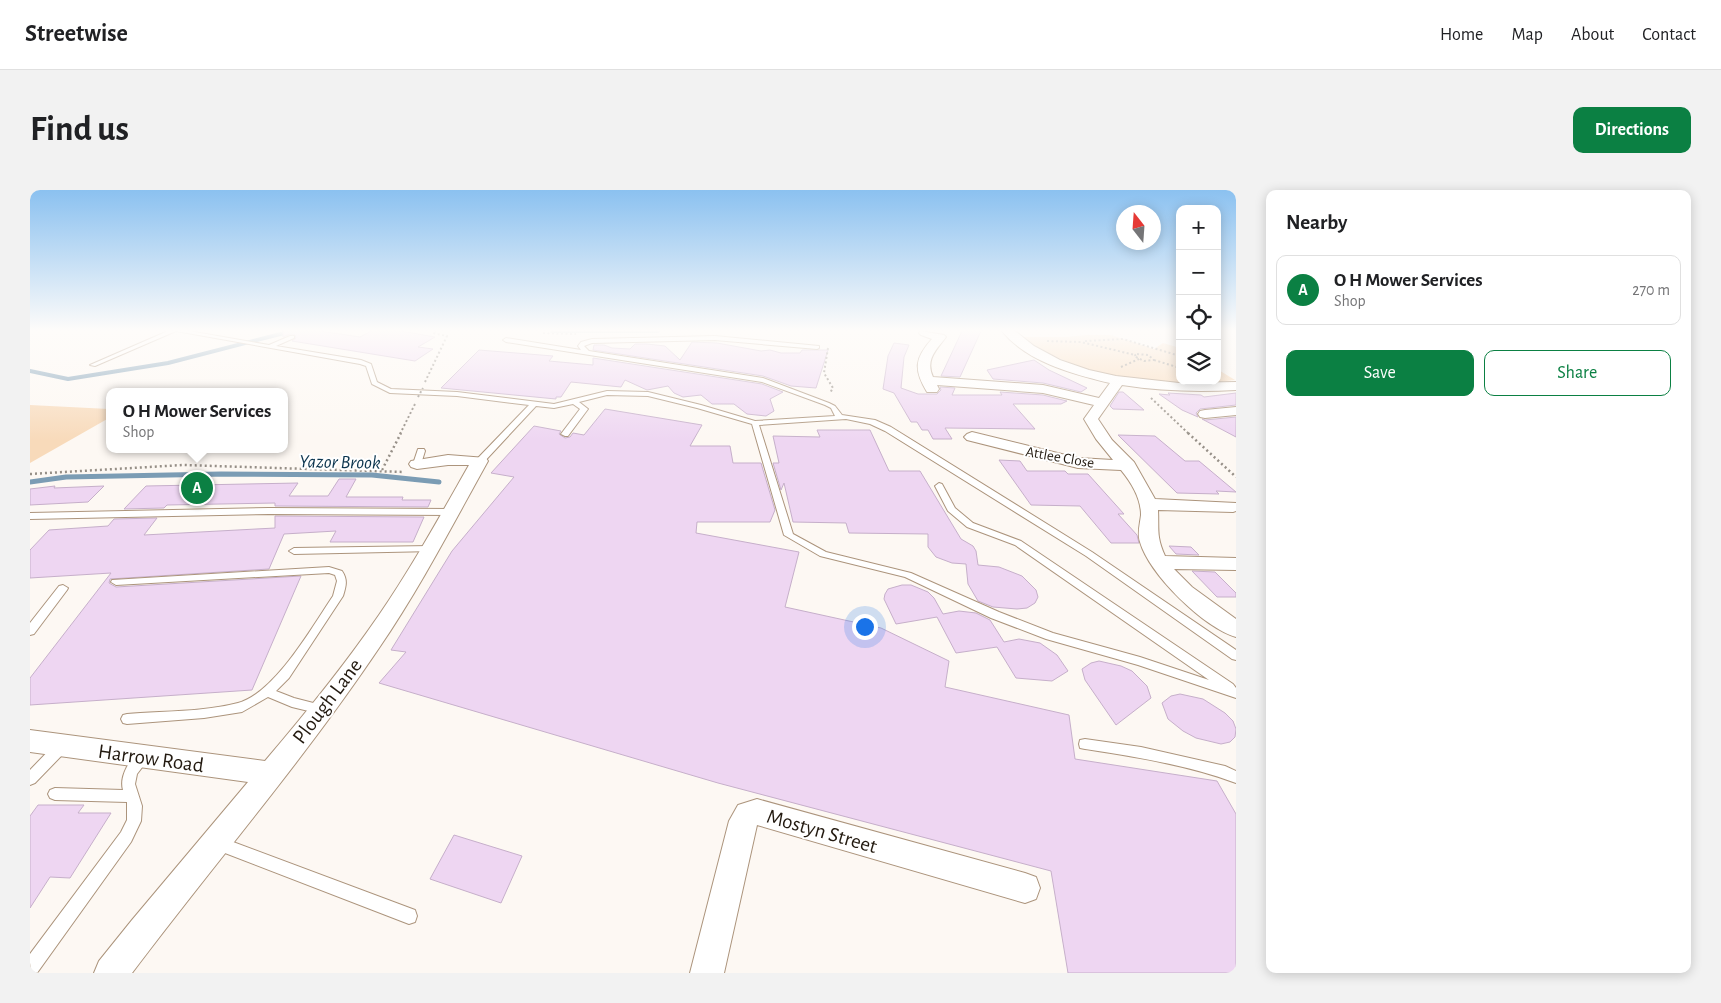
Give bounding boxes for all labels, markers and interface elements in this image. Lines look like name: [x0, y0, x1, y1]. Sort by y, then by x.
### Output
text: Streetwise: [25, 22, 128, 46]
text: Home: [1440, 26, 1483, 44]
text: Map: [1511, 26, 1543, 44]
text: About: [1571, 26, 1614, 44]
text: Contact: [1642, 26, 1696, 44]
button: Directions: [1573, 107, 1691, 153]
text: Find us: [30, 112, 129, 147]
north arrow: [1116, 205, 1161, 250]
map controls: [1176, 205, 1221, 385]
button: +: [1176, 205, 1221, 250]
text: Nearby: [1286, 212, 1347, 233]
button: −: [1176, 250, 1221, 295]
text: O H Mower Services: [1334, 271, 1483, 290]
text: A: [1298, 282, 1308, 298]
text: 270 m: [1632, 282, 1670, 298]
text: Shop: [1334, 293, 1366, 309]
button: locate: [1176, 295, 1221, 340]
button: layers: [1176, 340, 1221, 385]
button: Save: [1286, 350, 1474, 396]
button: Share: [1484, 350, 1671, 396]
popup: [106, 388, 288, 453]
text: O H Mower Services: [123, 402, 271, 421]
text: Shop: [123, 424, 154, 440]
street label: Attlee Close: [1024, 444, 1095, 471]
water label: Yazor Brook: [299, 452, 381, 473]
pin: A: [181, 469, 213, 507]
your location: [852, 614, 878, 640]
street label: Plough Lane: [289, 655, 366, 748]
street label: Harrow Road: [97, 741, 205, 776]
street label: Mostyn Street: [764, 806, 880, 857]

